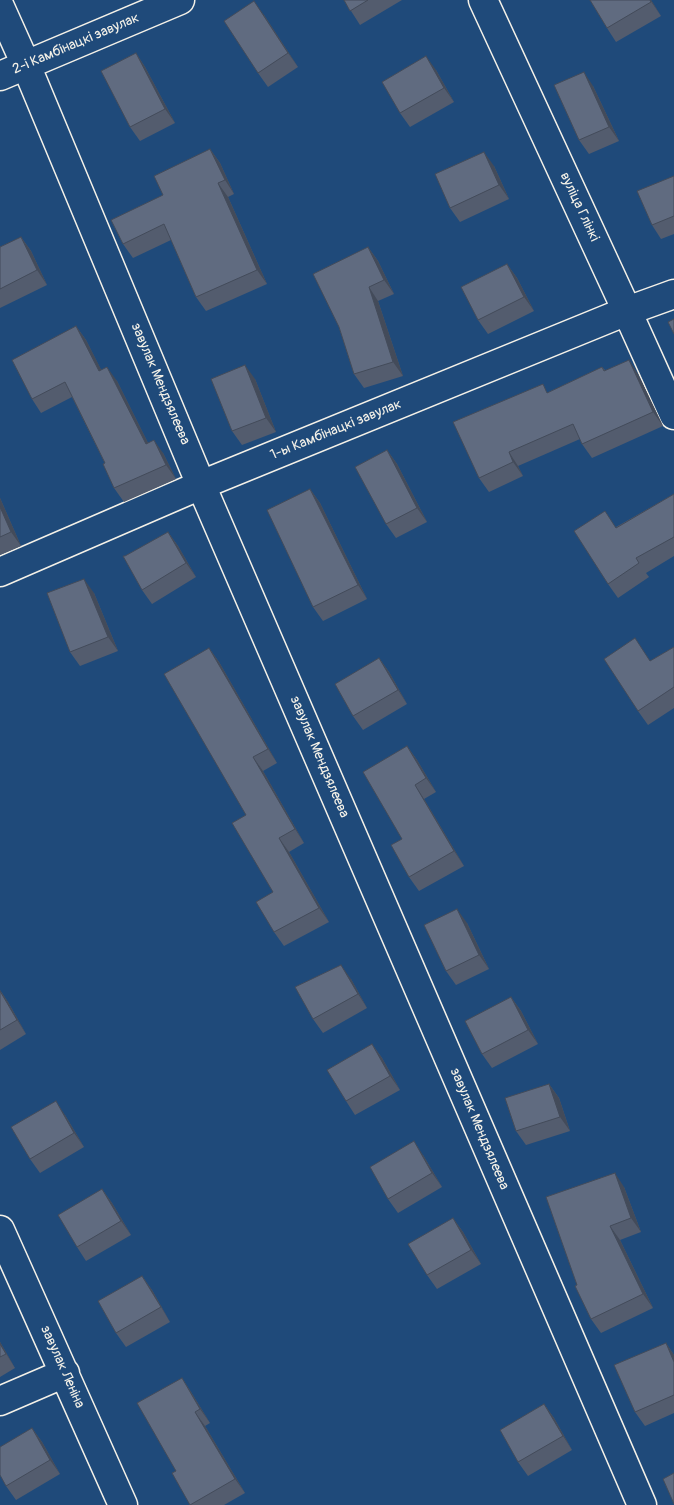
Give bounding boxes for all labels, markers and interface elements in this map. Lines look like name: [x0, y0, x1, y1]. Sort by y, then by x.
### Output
street label: 2-і Камбінацкі завулак: [10, 10, 142, 78]
street label: вуліца Глінкі: [556, 170, 602, 244]
street label: завулак Мендзялеева: [127, 321, 193, 447]
street label: 1-ы Камбінацкі завулак: [268, 396, 404, 464]
street label: завулак Мендзялеева: [286, 694, 352, 820]
street label: завулак Мендзялеева: [446, 1066, 512, 1192]
street label: завулак Леніна: [36, 1323, 88, 1411]

